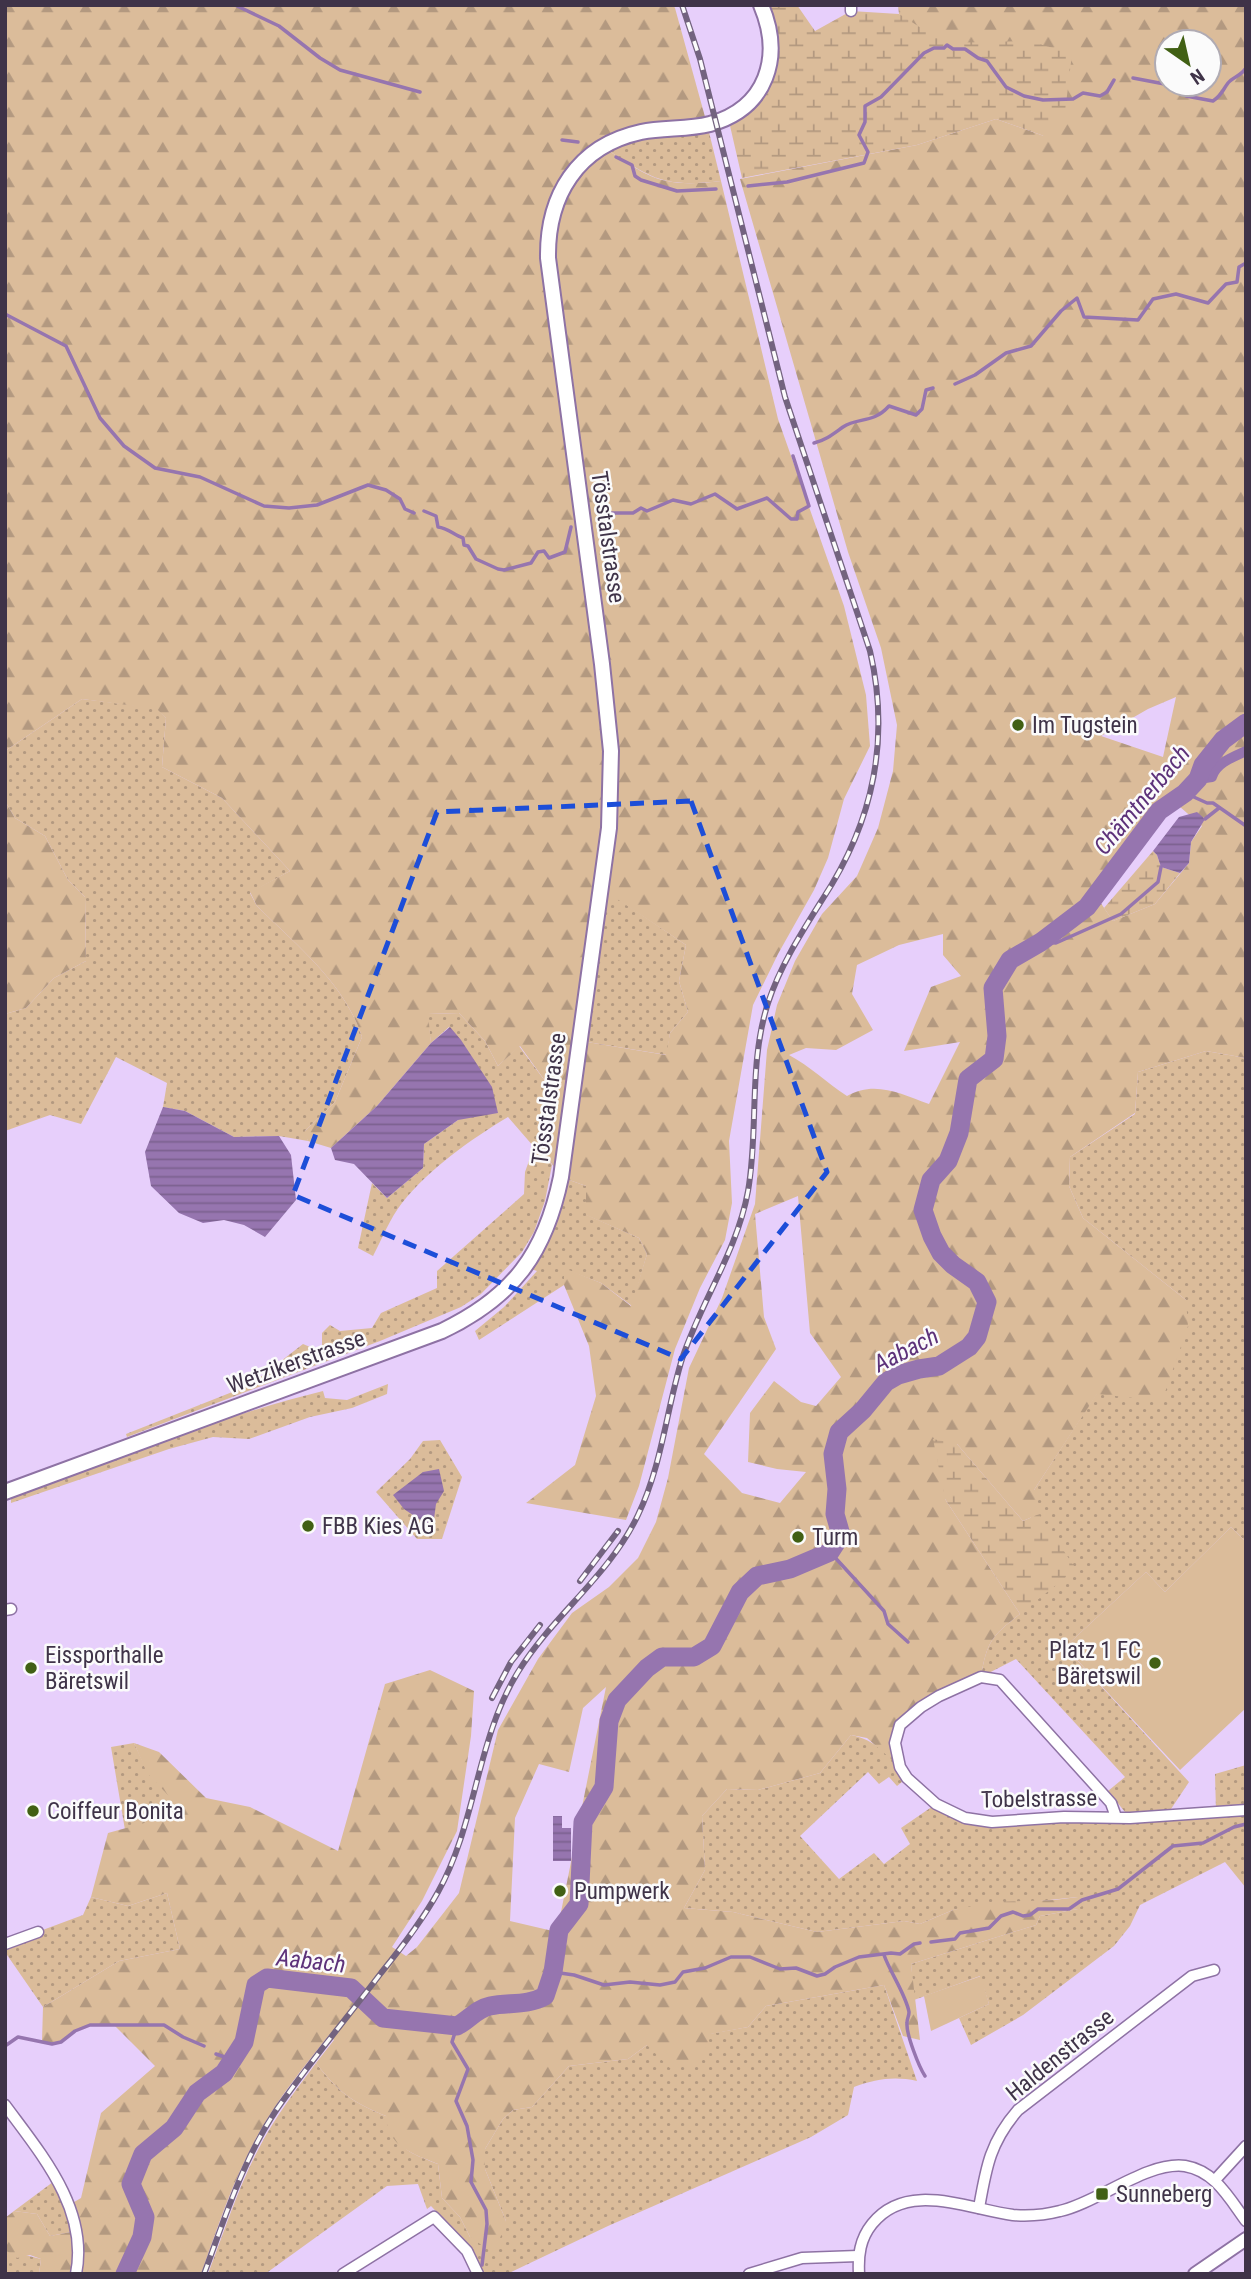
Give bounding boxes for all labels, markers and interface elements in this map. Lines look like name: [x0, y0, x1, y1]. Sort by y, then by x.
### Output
north arrow: [1153, 28, 1223, 98]
text: N: [1186, 64, 1208, 89]
street label: Tösstalstrasse: [585, 469, 631, 605]
place label: Im Tugstein: [1032, 712, 1138, 739]
marker: Im Tugstein: [1010, 717, 1026, 733]
water label: Chämtnerbach: [1088, 740, 1196, 860]
street label: Tösstalstrasse: [526, 1031, 572, 1167]
water label: Aabach: [868, 1322, 943, 1379]
street label: Wetzikerstrasse: [223, 1325, 369, 1399]
place label: FBB Kies AG: [322, 1513, 435, 1540]
marker: FBB Kies AG: [300, 1518, 316, 1534]
place label: Turm: [812, 1524, 858, 1551]
marker: Turm: [790, 1529, 806, 1545]
place label: Platz 1 FC Bäretswil: [1049, 1637, 1141, 1690]
place label: Eissporthalle Bäretswil: [45, 1642, 163, 1695]
marker: Platz 1 FC Bäretswil: [1147, 1655, 1163, 1671]
marker: Eissporthalle Bäretswil: [23, 1660, 39, 1676]
street label: Tobelstrasse: [981, 1784, 1097, 1814]
place label: Coiffeur Bonita: [47, 1798, 184, 1825]
marker: Coiffeur Bonita: [25, 1803, 41, 1819]
place label: Pumpwerk: [574, 1878, 670, 1905]
marker: Pumpwerk: [552, 1883, 568, 1899]
water label: Aabach: [274, 1943, 347, 1979]
street label: Haldenstrasse: [1001, 2003, 1119, 2107]
place label: Sunneberg: [1116, 2181, 1212, 2208]
marker: Sunneberg: [1094, 2186, 1110, 2202]

